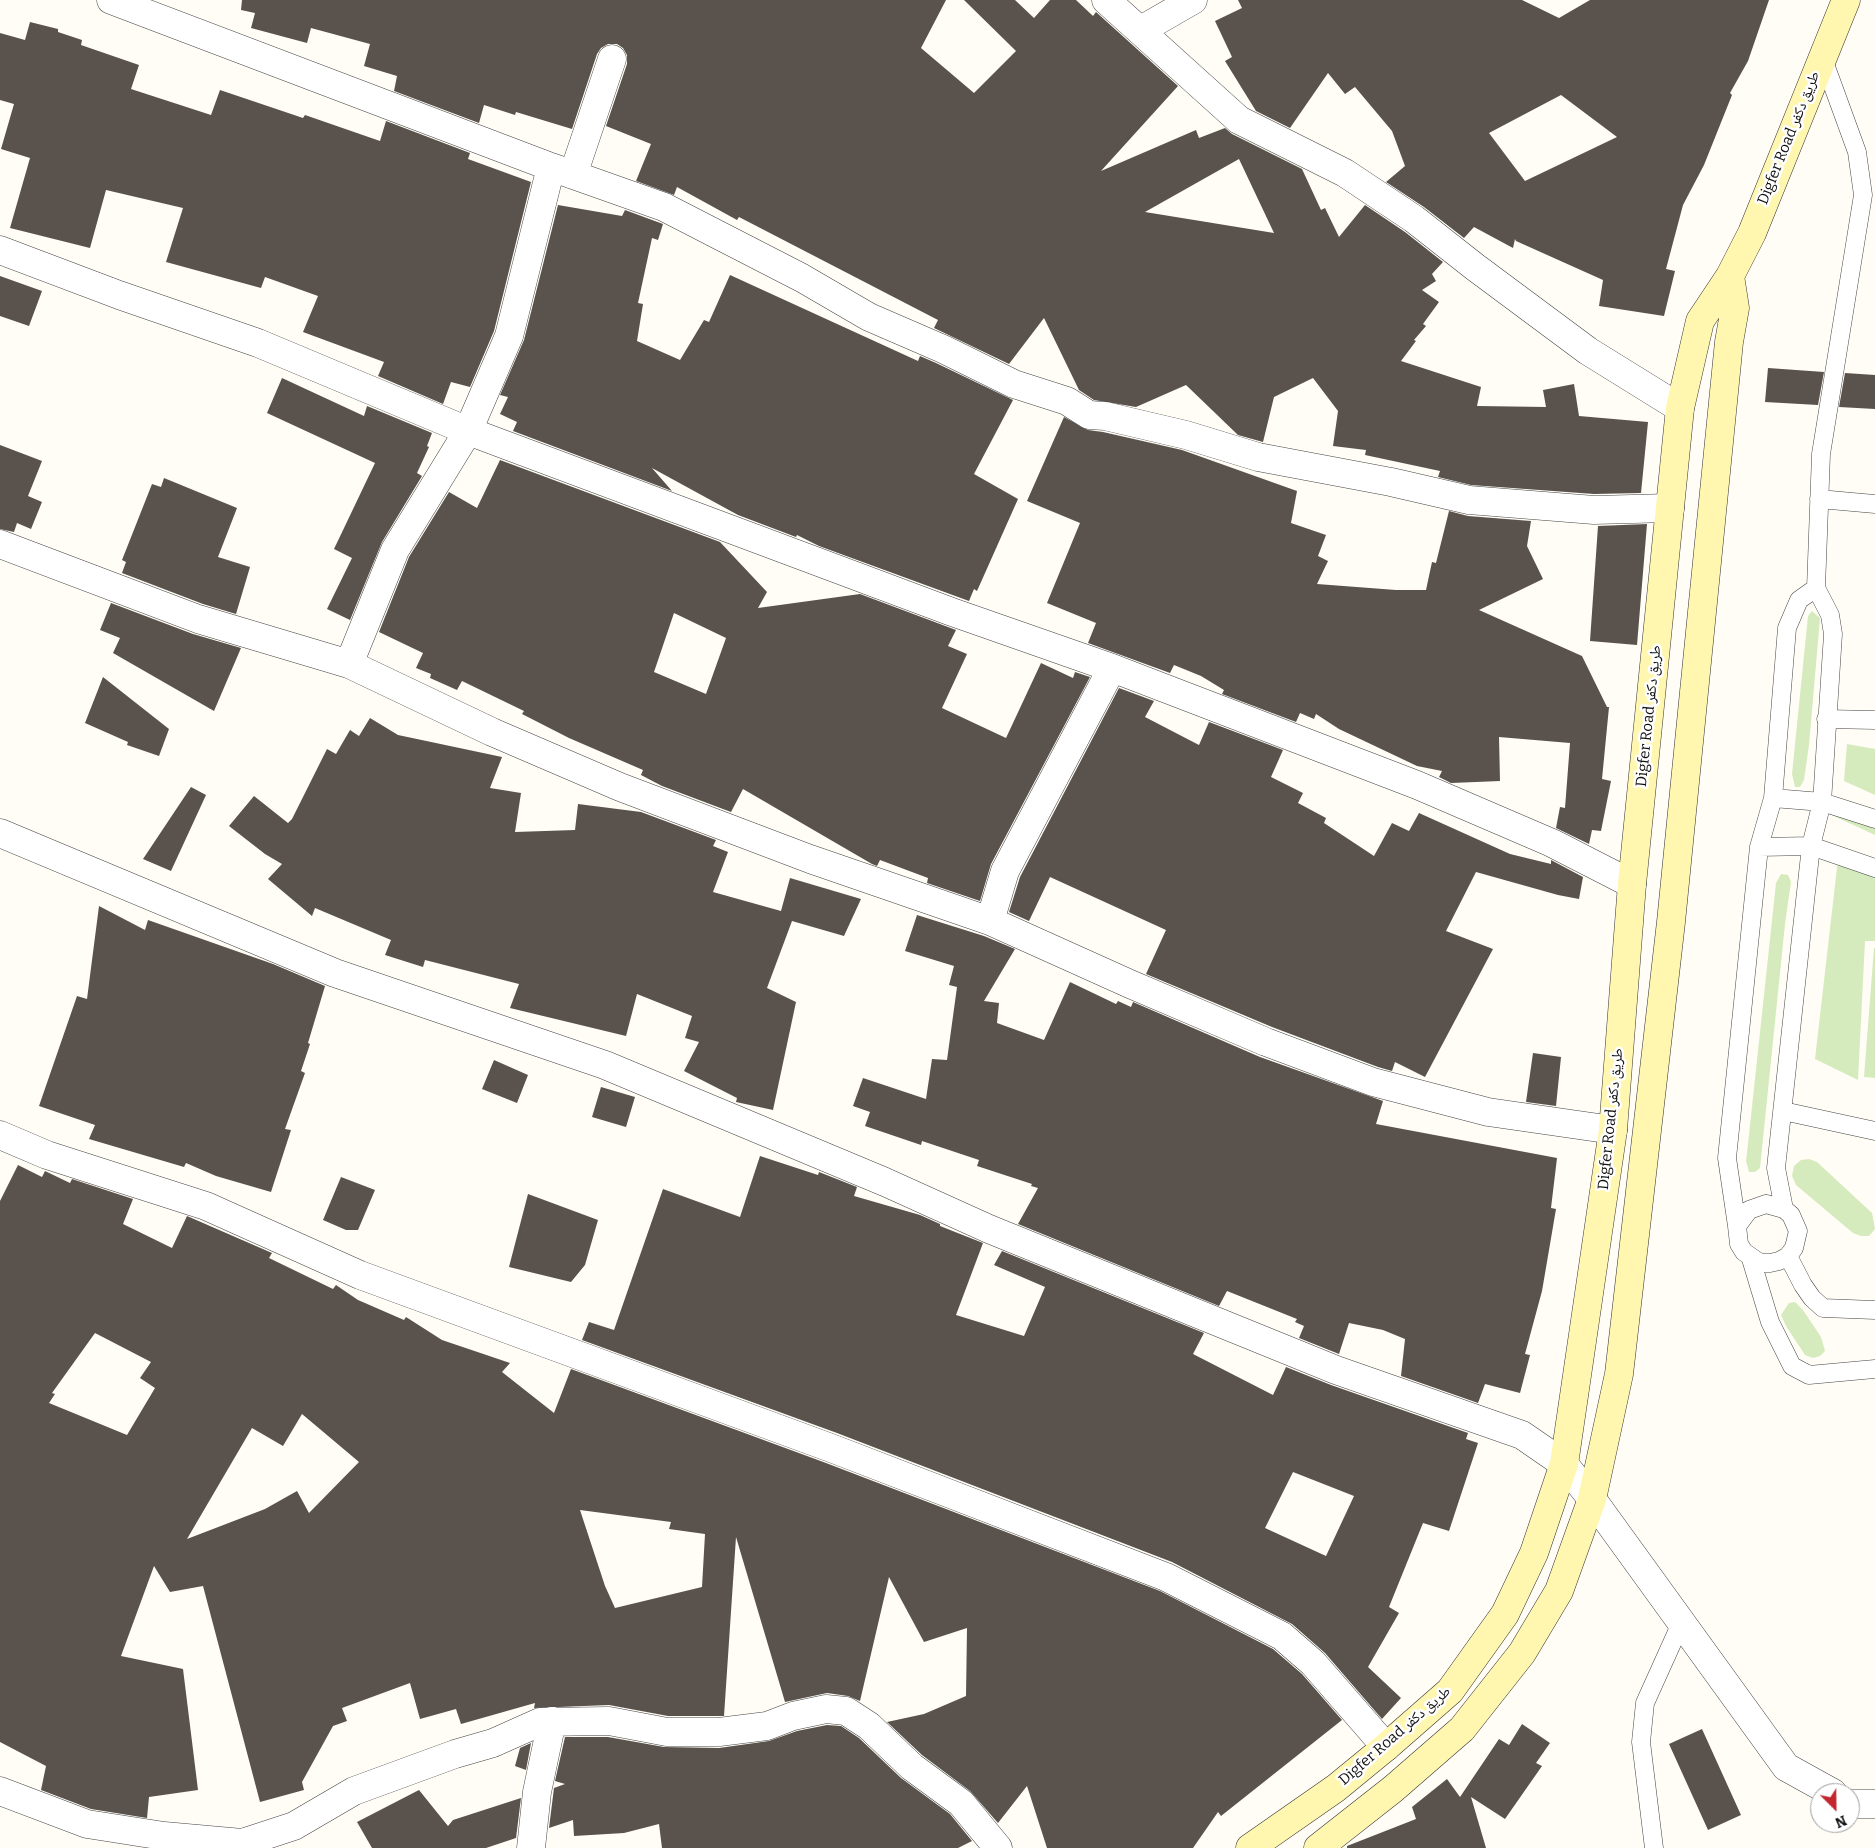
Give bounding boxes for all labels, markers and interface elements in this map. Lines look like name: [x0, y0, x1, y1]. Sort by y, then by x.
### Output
street label: Digfer Road طريق دكفر: [1754, 69, 1824, 207]
street label: Digfer Road طريق دكفر: [1633, 644, 1665, 788]
street label: Digfer Road طريق دكفر: [1595, 1047, 1627, 1191]
street label: Digfer Road طريق دكفر: [1335, 1683, 1455, 1789]
north arrow: [1810, 1783, 1860, 1833]
text: N: [1832, 1811, 1849, 1831]

